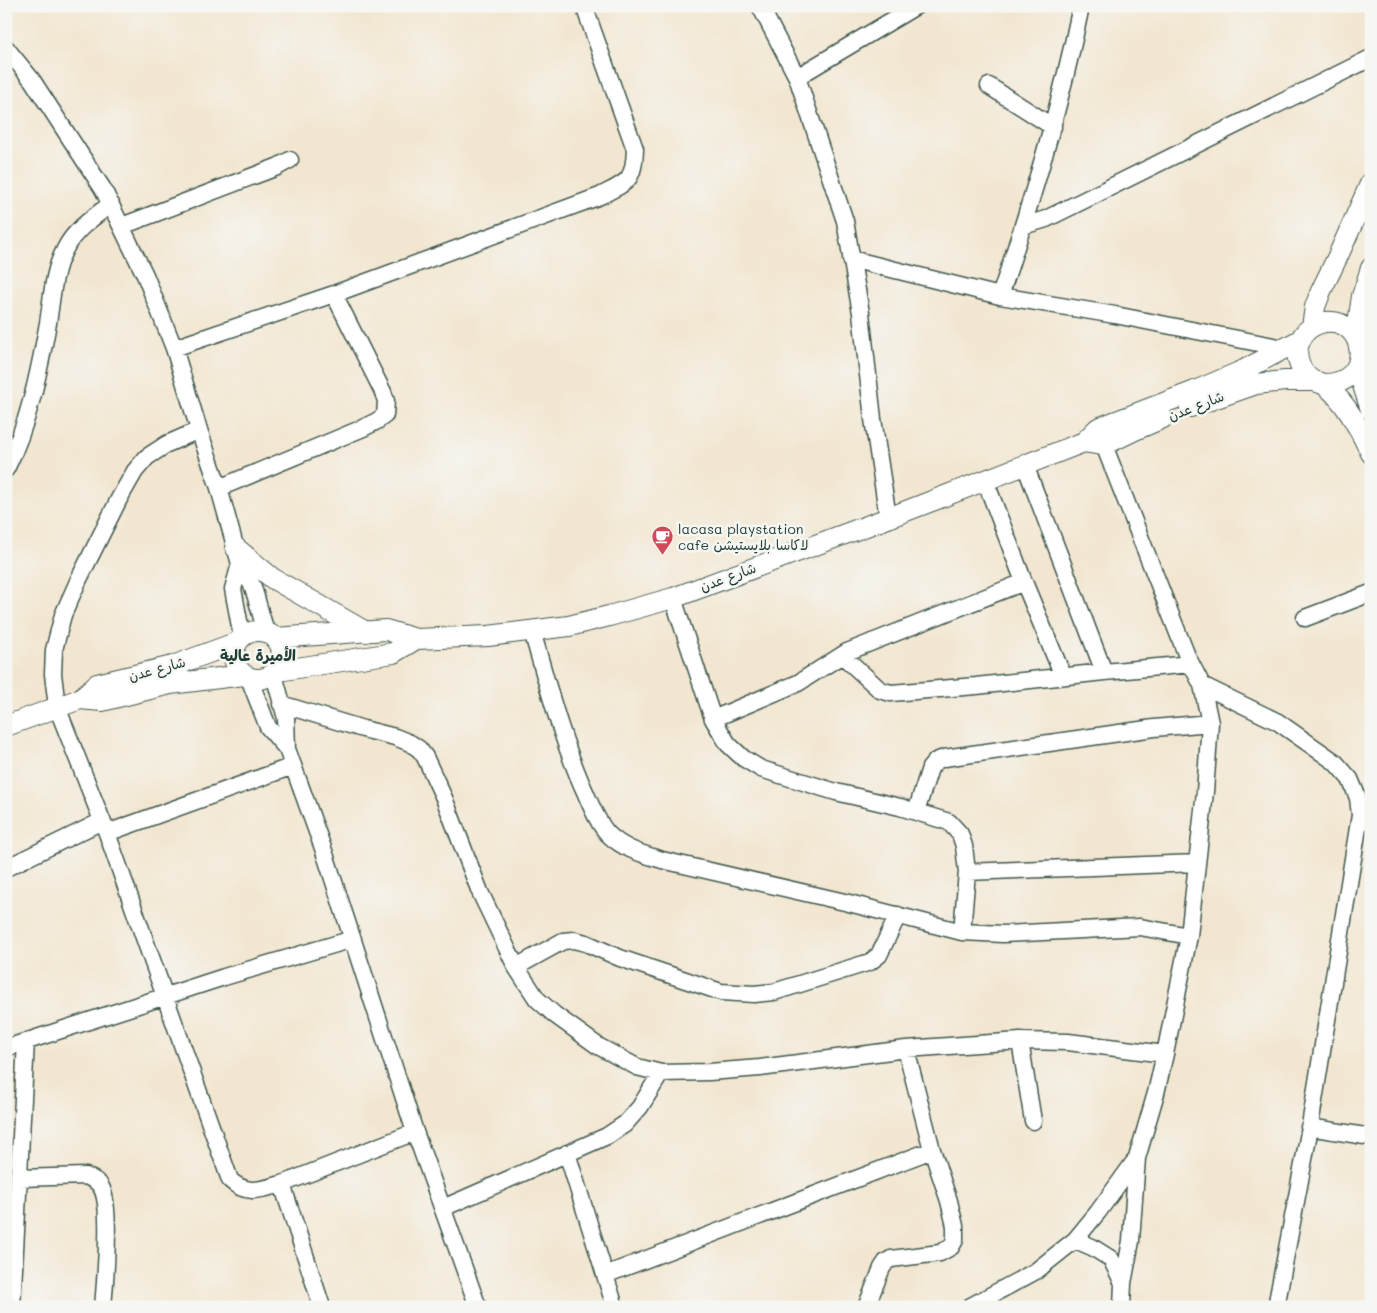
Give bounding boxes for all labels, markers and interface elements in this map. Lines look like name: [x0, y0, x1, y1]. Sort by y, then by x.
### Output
street label: شارع عدن: [1165, 386, 1227, 426]
place label: lacasa playstation cafe لاكاسا بلايستيشن: [678, 519, 809, 554]
cafe icon: lacasa playstation cafe لاكاسا بلايستيشن: [650, 525, 674, 556]
street label: شارع عدن: [697, 558, 759, 596]
district label: الأميرة عالية: [220, 645, 296, 665]
street label: شارع عدن: [126, 652, 188, 686]

